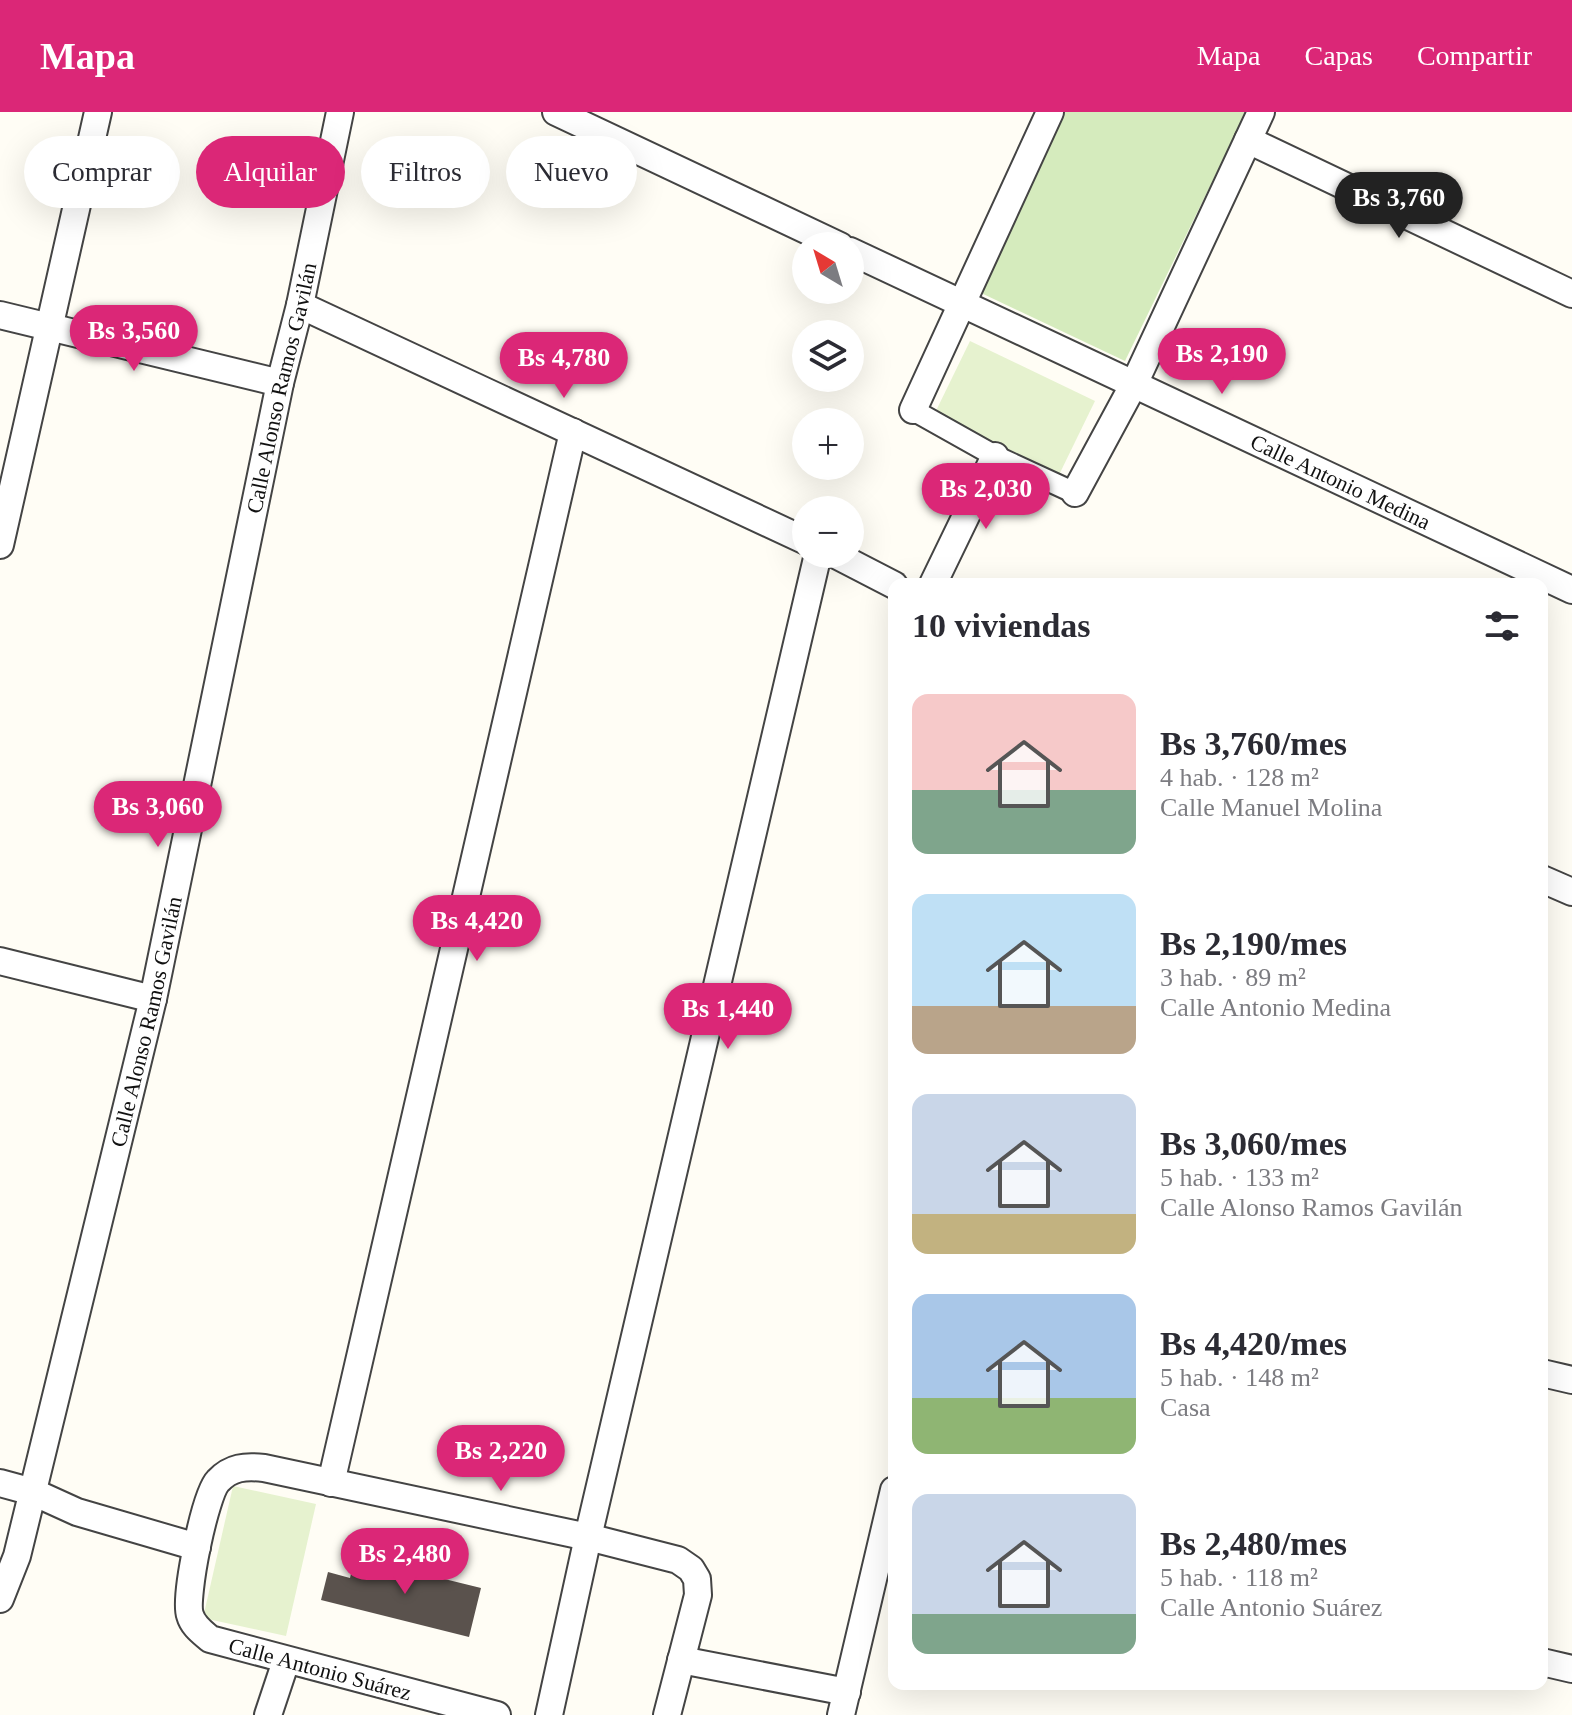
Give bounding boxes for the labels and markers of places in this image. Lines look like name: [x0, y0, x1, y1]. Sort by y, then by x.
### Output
pin: Bs 3,760: [1316, 172, 1482, 240]
pin: Bs 3,560: [51, 305, 217, 373]
pin: Bs 2,190: [1139, 328, 1305, 396]
pin: Bs 4,780: [481, 332, 647, 400]
pin: Bs 2,030: [903, 463, 1069, 531]
pin: Bs 3,060: [75, 781, 241, 849]
pin: Bs 4,420: [394, 895, 560, 963]
pin: Bs 1,440: [645, 983, 811, 1051]
pin: Bs 2,220: [418, 1425, 584, 1493]
pin: Bs 2,480: [322, 1528, 488, 1596]

